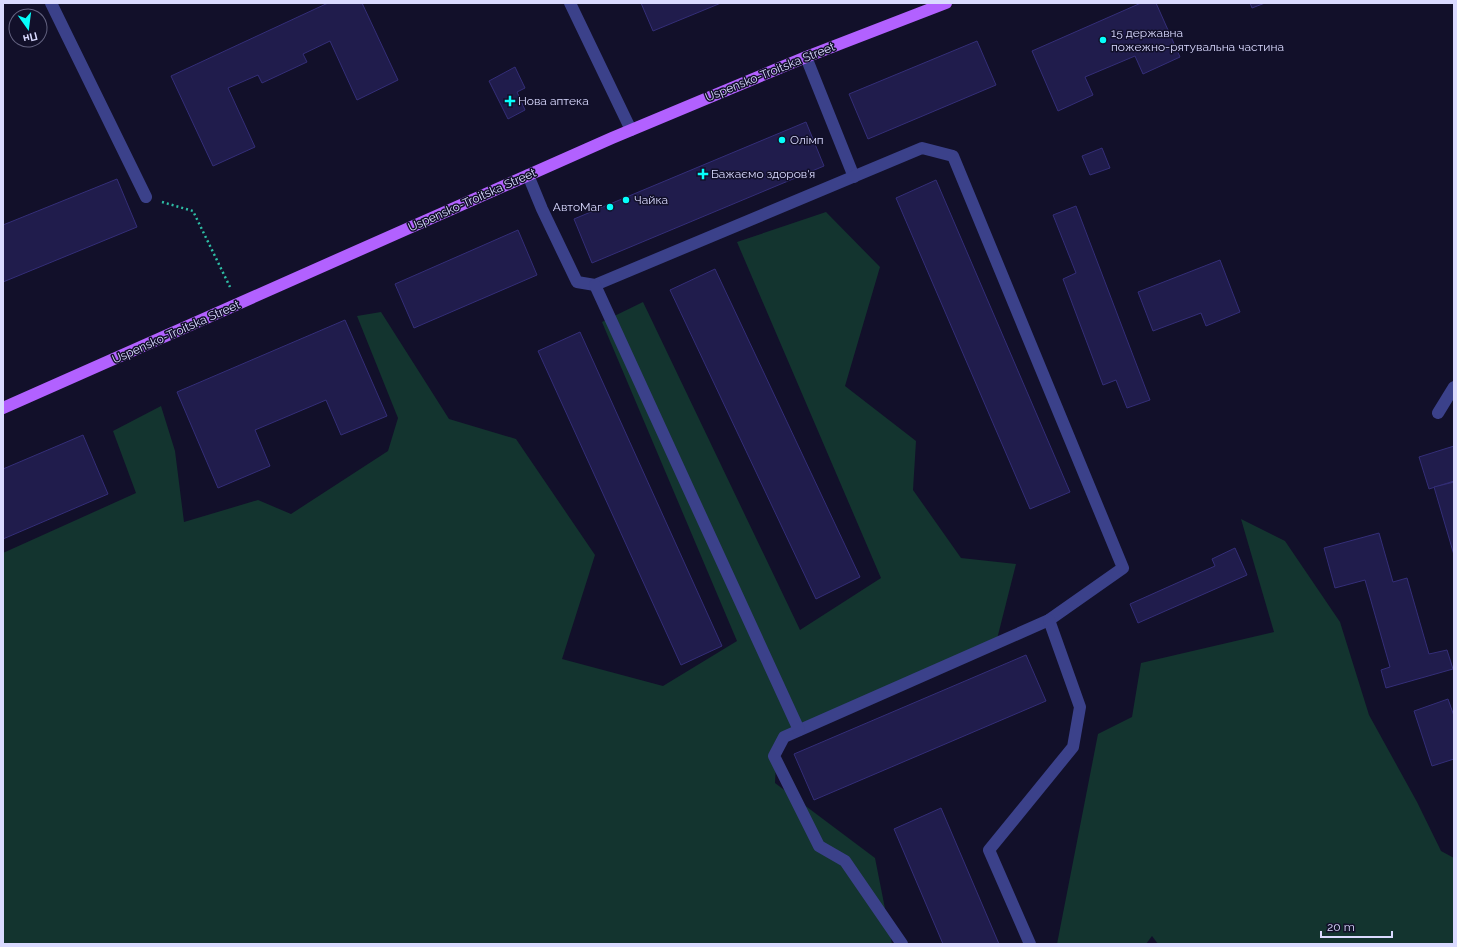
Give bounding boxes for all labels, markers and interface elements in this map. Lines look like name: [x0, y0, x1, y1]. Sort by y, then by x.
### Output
north arrow: [8, 8, 48, 48]
place label: 15 державна пожежно-рятувальна частина: [1111, 26, 1284, 54]
text: Пн: [22, 29, 39, 45]
marker: 15 державна пожежно-рятувальна частина: [1098, 35, 1108, 45]
street label: Uspensko-Troitska Street: [703, 40, 837, 104]
place label: Нова аптека: [518, 94, 589, 108]
marker: Нова аптека: [505, 96, 515, 106]
place label: Олімп: [790, 133, 824, 147]
marker: Олімп: [777, 135, 787, 145]
street label: Uspensko-Troitska Street: [406, 165, 538, 235]
place label: Бажаємо здоров'я: [711, 167, 815, 181]
marker: Бажаємо здоров'я: [698, 169, 708, 179]
place label: Чайка: [634, 193, 668, 207]
marker: Чайка: [621, 195, 631, 205]
place label: АвтоМаг: [553, 200, 602, 214]
marker: АвтоМаг: [605, 202, 615, 212]
street label: Uspensko-Troitska Street: [110, 297, 242, 367]
scale bar: [1321, 913, 1392, 939]
text: 20 m: [1327, 920, 1355, 934]

